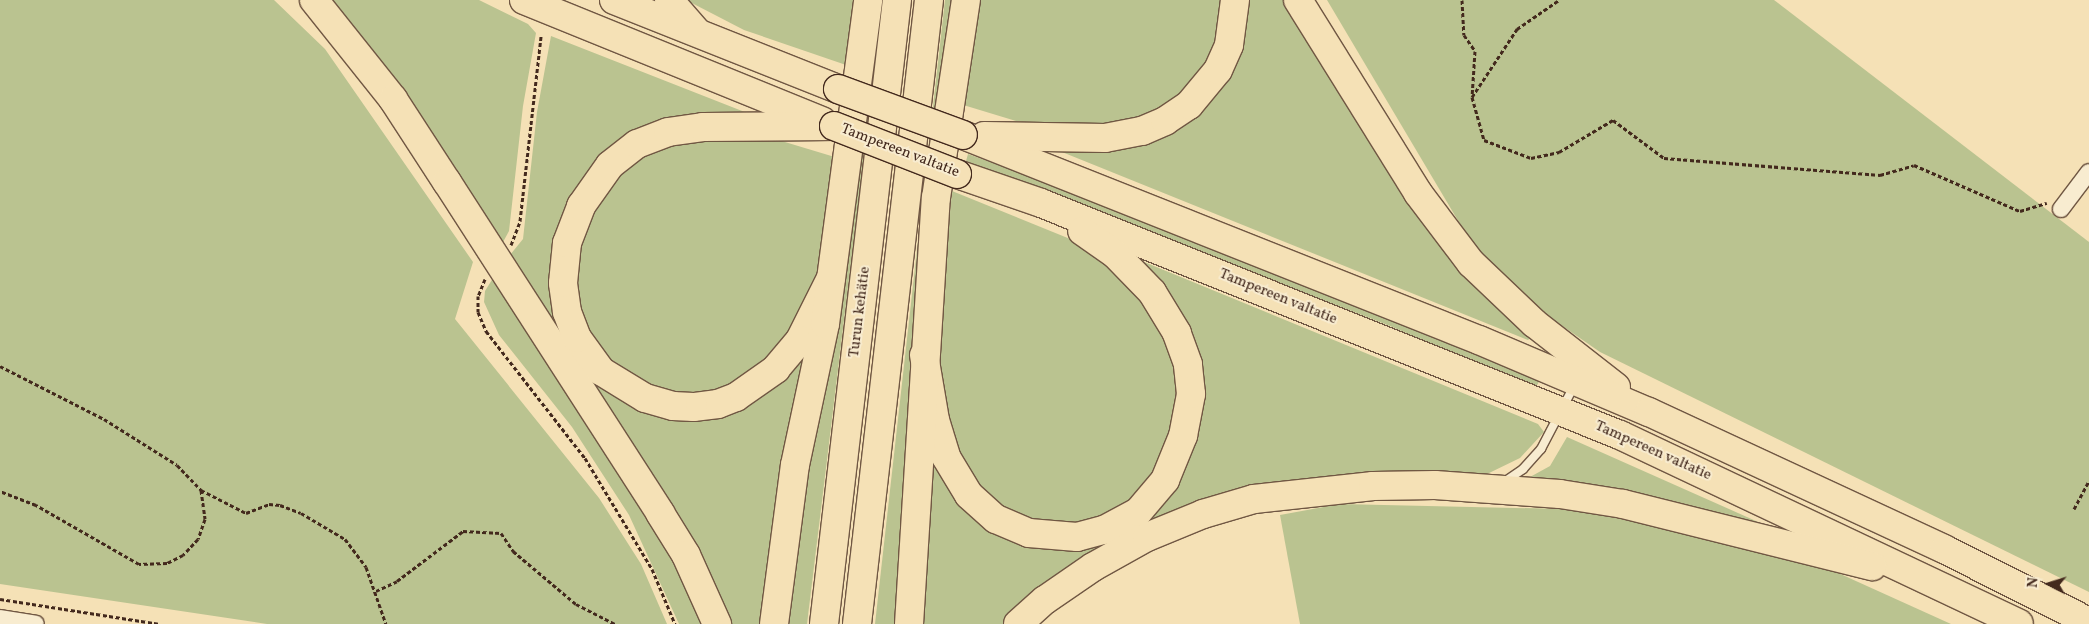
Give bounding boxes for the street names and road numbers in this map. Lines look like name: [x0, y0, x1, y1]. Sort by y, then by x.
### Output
street label: Tampereen valtatie: [838, 120, 962, 182]
street label: Tampereen valtatie: [1216, 265, 1340, 329]
street label: Turun kehätie: [846, 266, 874, 358]
street label: Tampereen valtatie: [1592, 417, 1714, 485]

